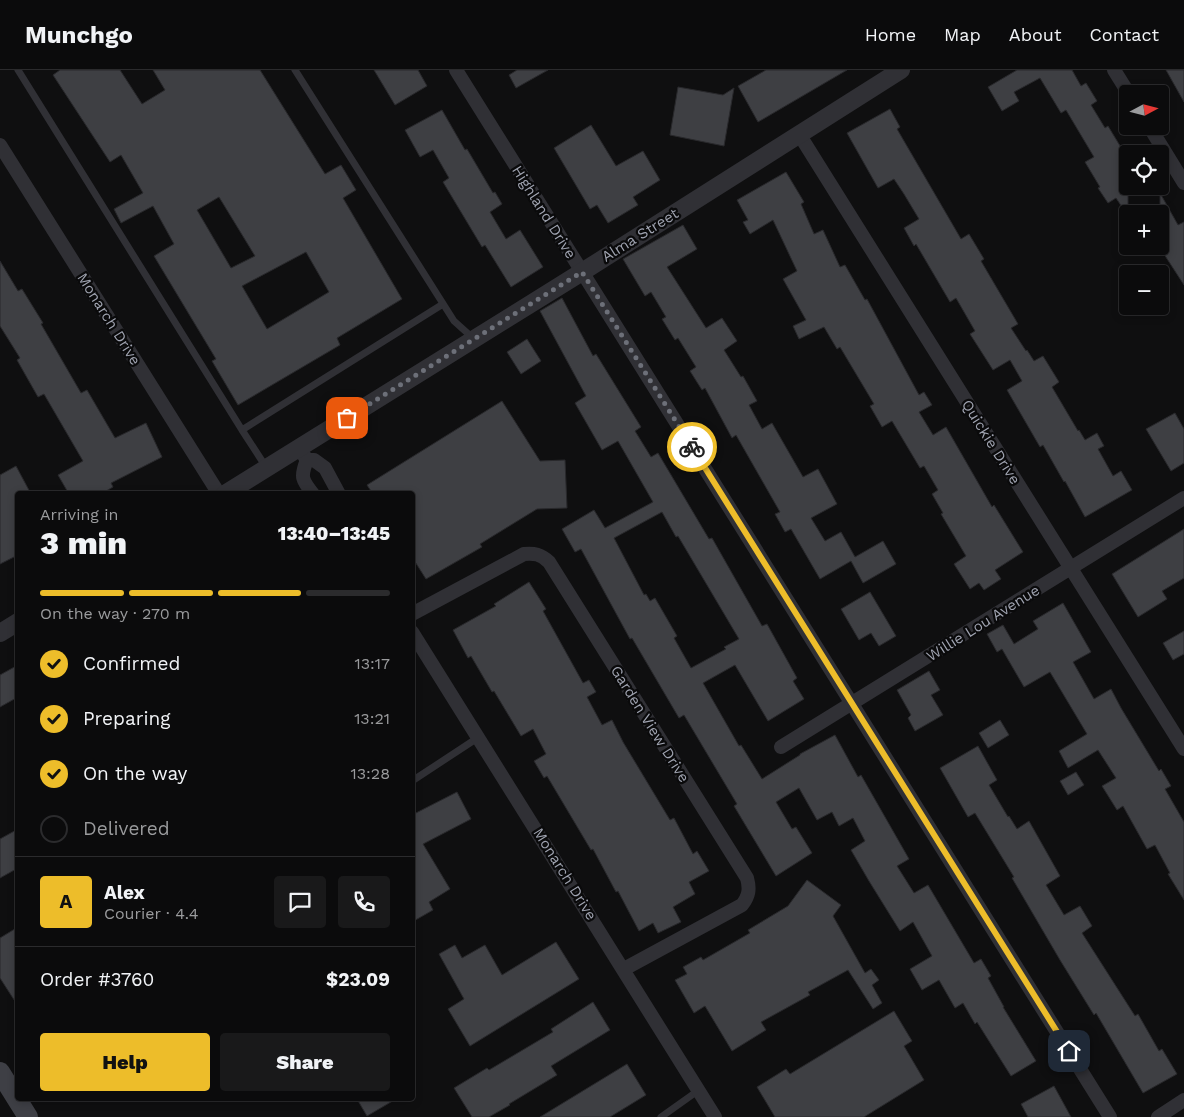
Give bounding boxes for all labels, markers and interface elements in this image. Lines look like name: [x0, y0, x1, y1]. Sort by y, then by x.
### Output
text: Munchgo: [25, 21, 133, 49]
text: Home: [865, 24, 916, 45]
text: Map: [944, 24, 981, 45]
text: About: [1009, 24, 1061, 45]
text: Contact: [1089, 24, 1159, 45]
north arrow: [1119, 85, 1169, 135]
map controls: [1119, 85, 1169, 315]
button: locate: [1119, 145, 1169, 195]
street label: Highland Drive: [508, 162, 580, 262]
street label: Alma Street: [598, 204, 682, 266]
button: +: [1119, 205, 1169, 255]
button: −: [1119, 265, 1169, 315]
street label: Monarch Drive: [73, 270, 145, 368]
street label: Quickie Drive: [958, 396, 1024, 488]
pin: [326, 397, 368, 439]
icon: bag: [333, 404, 361, 432]
courier: [667, 422, 717, 472]
icon: bike: [678, 433, 706, 461]
text: Arriving in: [40, 505, 118, 524]
text: 13:40–13:45: [278, 522, 390, 545]
text: 3 min: [40, 524, 127, 562]
street label: Willie Lou Avenue: [923, 581, 1043, 665]
text: On the way · 270 m: [40, 604, 190, 623]
icon: check: [40, 650, 68, 678]
text: Confirmed: [83, 652, 180, 675]
text: 13:17: [354, 654, 390, 673]
street label: Garden View Drive: [607, 662, 693, 786]
icon: check: [40, 705, 68, 733]
text: Preparing: [83, 707, 170, 730]
text: 13:21: [354, 709, 390, 728]
icon: check: [40, 760, 68, 788]
text: On the way: [83, 762, 187, 785]
text: 13:28: [351, 764, 390, 783]
text: Delivered: [83, 817, 170, 840]
street label: Monarch Drive: [529, 825, 601, 923]
button: chat: [274, 876, 326, 928]
button: phone: [338, 876, 390, 928]
text: Alex: [104, 881, 145, 904]
text: A: [60, 890, 72, 913]
text: Courier · 4.4: [104, 904, 199, 923]
text: Order #3760: [40, 968, 154, 991]
text: $23.09: [326, 968, 390, 991]
pin: [1048, 1030, 1090, 1072]
button: Help: [40, 1033, 210, 1091]
button: Share: [220, 1033, 390, 1091]
icon: home: [1055, 1037, 1083, 1065]

